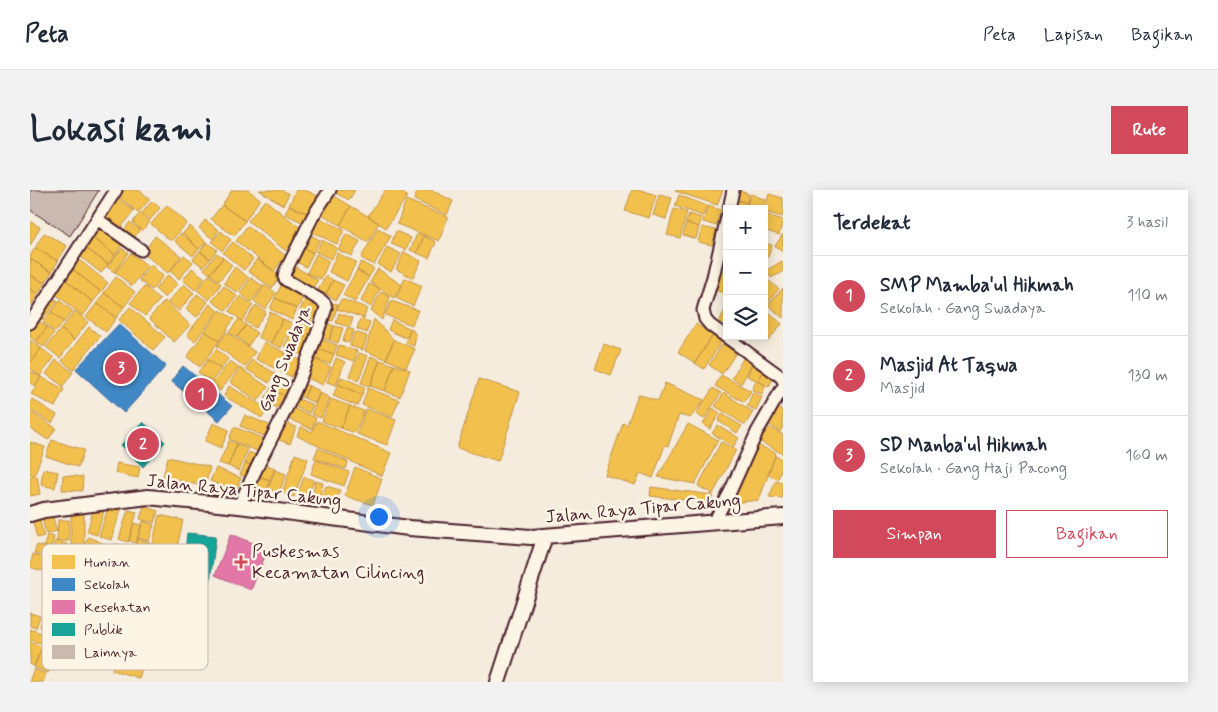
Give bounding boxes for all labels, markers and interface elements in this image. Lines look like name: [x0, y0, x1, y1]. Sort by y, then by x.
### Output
text: Peta: [25, 19, 69, 50]
text: Peta: [983, 23, 1016, 47]
text: Lapisan: [1044, 23, 1103, 47]
text: Bagikan: [1131, 23, 1193, 47]
button: Rute: [1111, 106, 1188, 154]
text: Lokasi kami: [30, 107, 212, 153]
map controls: [723, 205, 768, 340]
button: +: [723, 205, 768, 250]
text: Terdekat: [833, 209, 911, 237]
text: 3 hasil: [1126, 212, 1168, 233]
button: −: [723, 250, 768, 295]
text: SMP Mamba'ul Hikmah: [880, 273, 1074, 298]
text: 1: [845, 285, 853, 306]
text: 110 m: [1127, 285, 1168, 306]
button: layers: [723, 295, 768, 340]
text: Sekolah · Gang Swadaya: [880, 298, 1045, 319]
street label: Gang Swadaya: [253, 302, 318, 416]
pin: 3: [105, 349, 137, 387]
text: Masjid At Taqwa: [880, 353, 1017, 378]
text: 2: [845, 365, 853, 386]
text: 130 m: [1127, 365, 1168, 386]
pin: 1: [185, 375, 217, 413]
text: Masjid: [880, 378, 925, 399]
pin: 2: [127, 425, 159, 463]
text: SD Manba'ul Hikmah: [880, 433, 1047, 458]
text: 3: [845, 445, 853, 466]
text: 160 m: [1125, 445, 1168, 466]
text: Sekolah · Gang Haji Pacong: [880, 458, 1067, 479]
street label: Jalan Raya Tipar Cakung: [145, 469, 343, 514]
street label: Jalan Raya Tipar Cakung: [544, 489, 742, 530]
your location: [366, 504, 392, 530]
button: Simpan: [833, 510, 996, 558]
button: Bagikan: [1006, 510, 1168, 558]
place label: Puskesmas Kecamatan Cilincing: [252, 540, 424, 585]
legend: [42, 544, 208, 670]
text: Hunian: [84, 554, 130, 572]
marker: Puskesmas Kecamatan Cilincing: [234, 555, 248, 569]
text: Sekolah: [84, 576, 130, 594]
text: Kesehatan: [84, 599, 151, 617]
text: Publik: [84, 621, 122, 639]
text: Lainnya: [84, 644, 137, 662]

